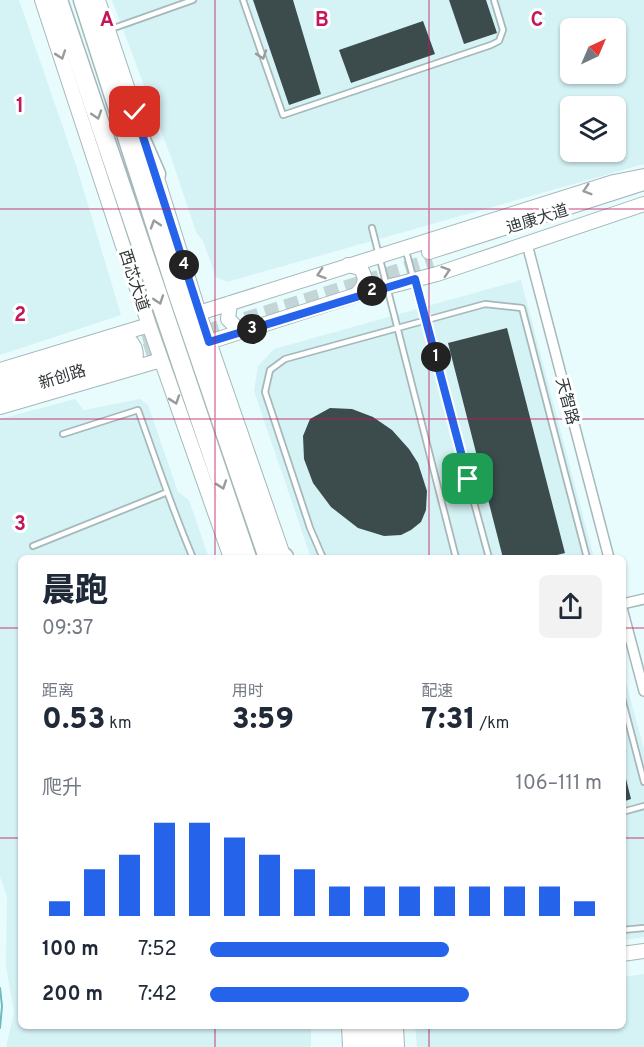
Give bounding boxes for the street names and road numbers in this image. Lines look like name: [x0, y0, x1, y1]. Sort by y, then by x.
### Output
street label: 迪康大道: [504, 201, 571, 239]
street label: 西芯大道: [114, 247, 152, 314]
street label: 新创路: [37, 361, 88, 394]
street label: 天智路: [550, 376, 582, 427]

